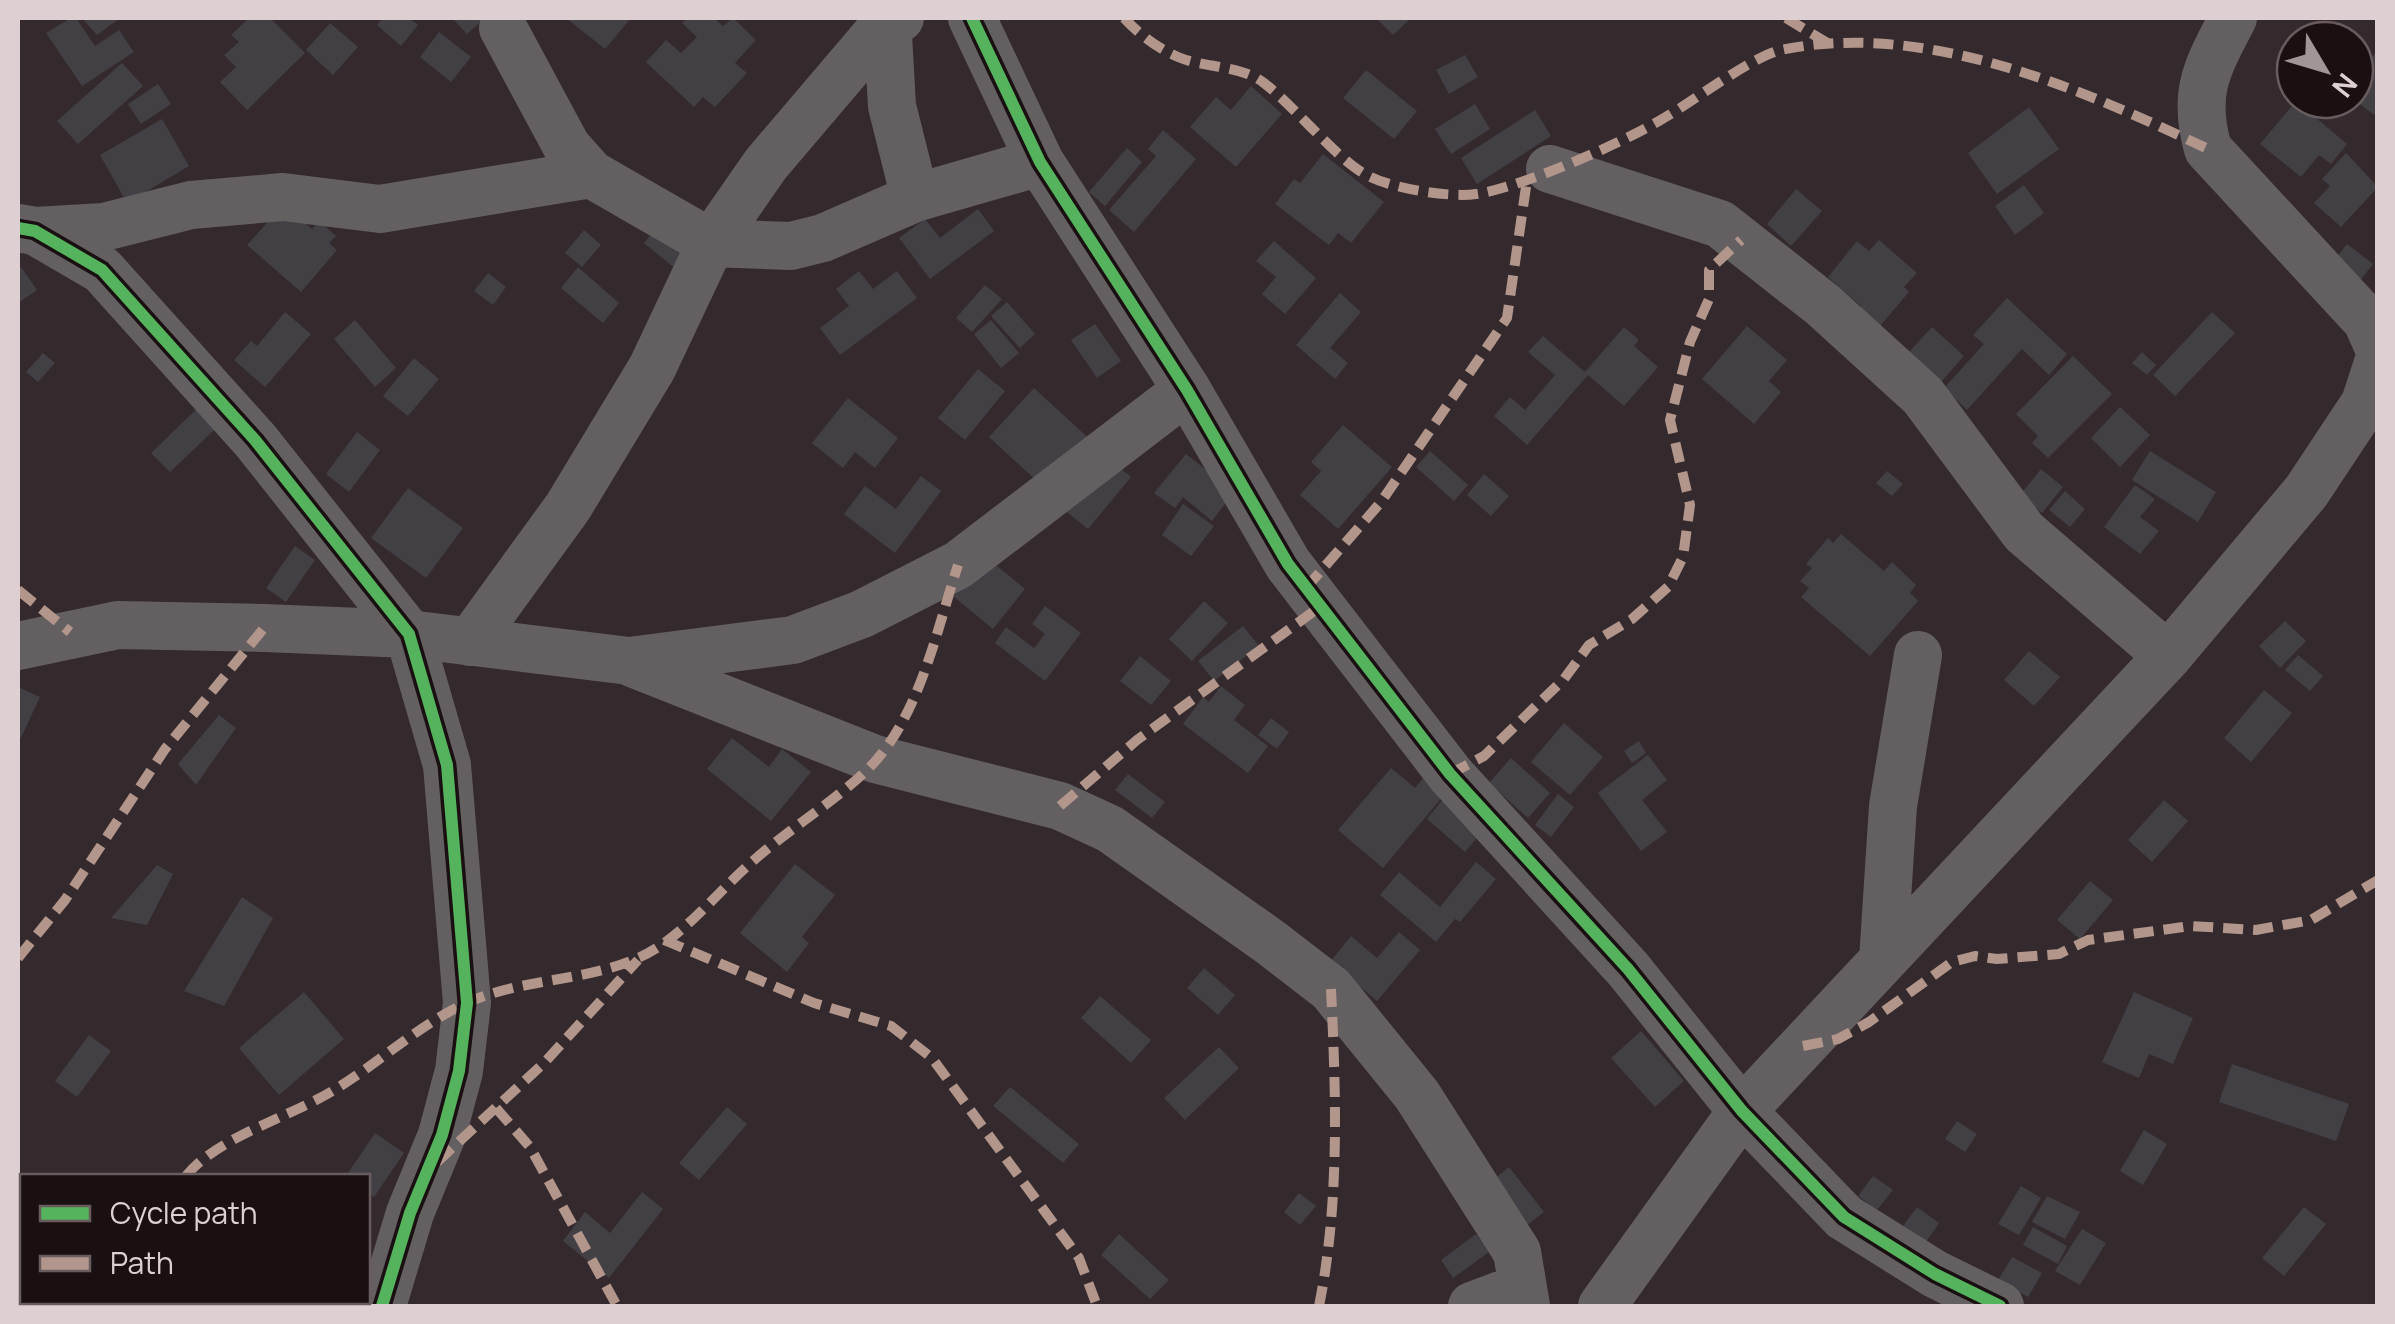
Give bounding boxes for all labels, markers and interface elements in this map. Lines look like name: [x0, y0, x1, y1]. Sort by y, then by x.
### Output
north arrow: [2275, 20, 2375, 120]
text: N: [2324, 66, 2367, 106]
legend: [20, 1174, 370, 1304]
text: Cycle path: [110, 1192, 258, 1233]
text: Path: [110, 1242, 174, 1283]

